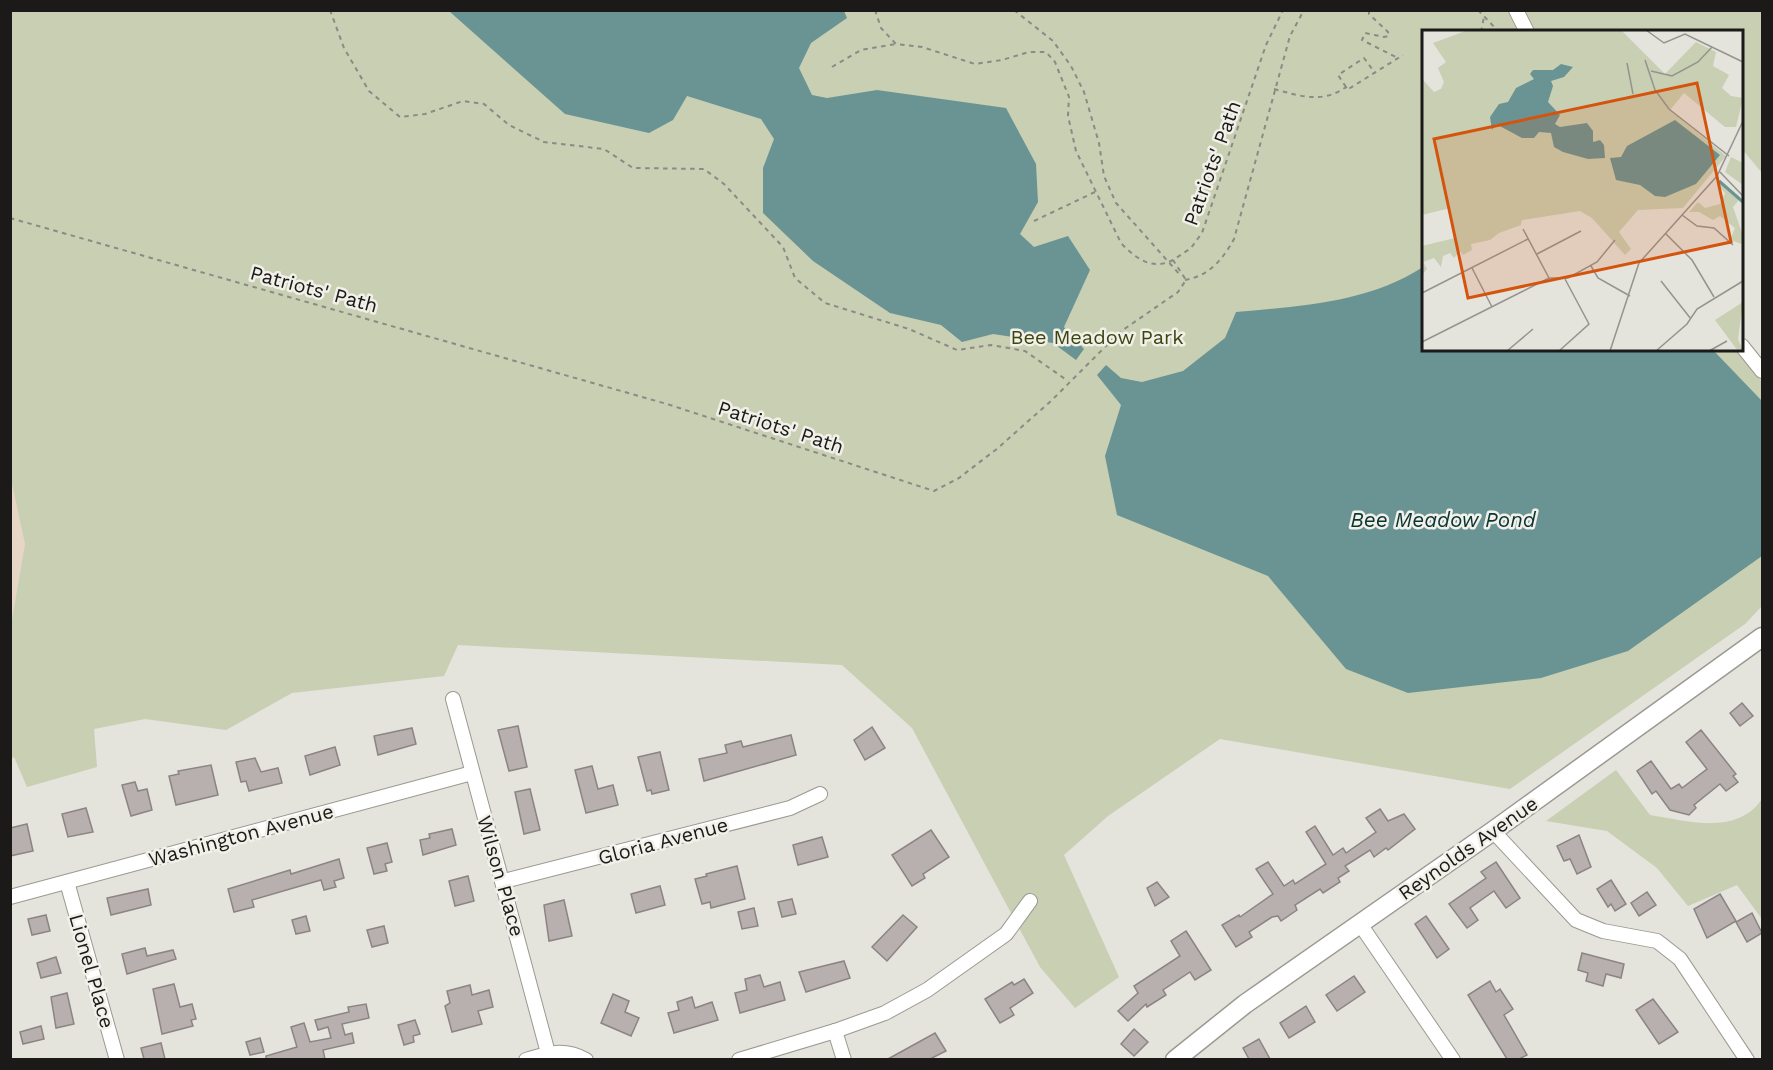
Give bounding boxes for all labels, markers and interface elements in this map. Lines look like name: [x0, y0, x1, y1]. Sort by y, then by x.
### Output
inset map: [1422, 30, 1743, 351]
street label: Patriots' Path: [1178, 97, 1246, 229]
street label: Patriots' Path: [248, 260, 380, 318]
park label: Bee Meadow Park: [1010, 325, 1184, 349]
street label: Patriots' Path: [715, 395, 847, 459]
water label: Bee Meadow Pond: [1350, 507, 1537, 532]
street label: Reynolds Avenue: [1394, 791, 1542, 905]
street label: Washington Avenue: [146, 799, 336, 871]
street label: Gloria Avenue: [595, 812, 731, 870]
street label: Wilson Place: [472, 813, 530, 939]
street label: Lionel Place: [64, 911, 120, 1031]

